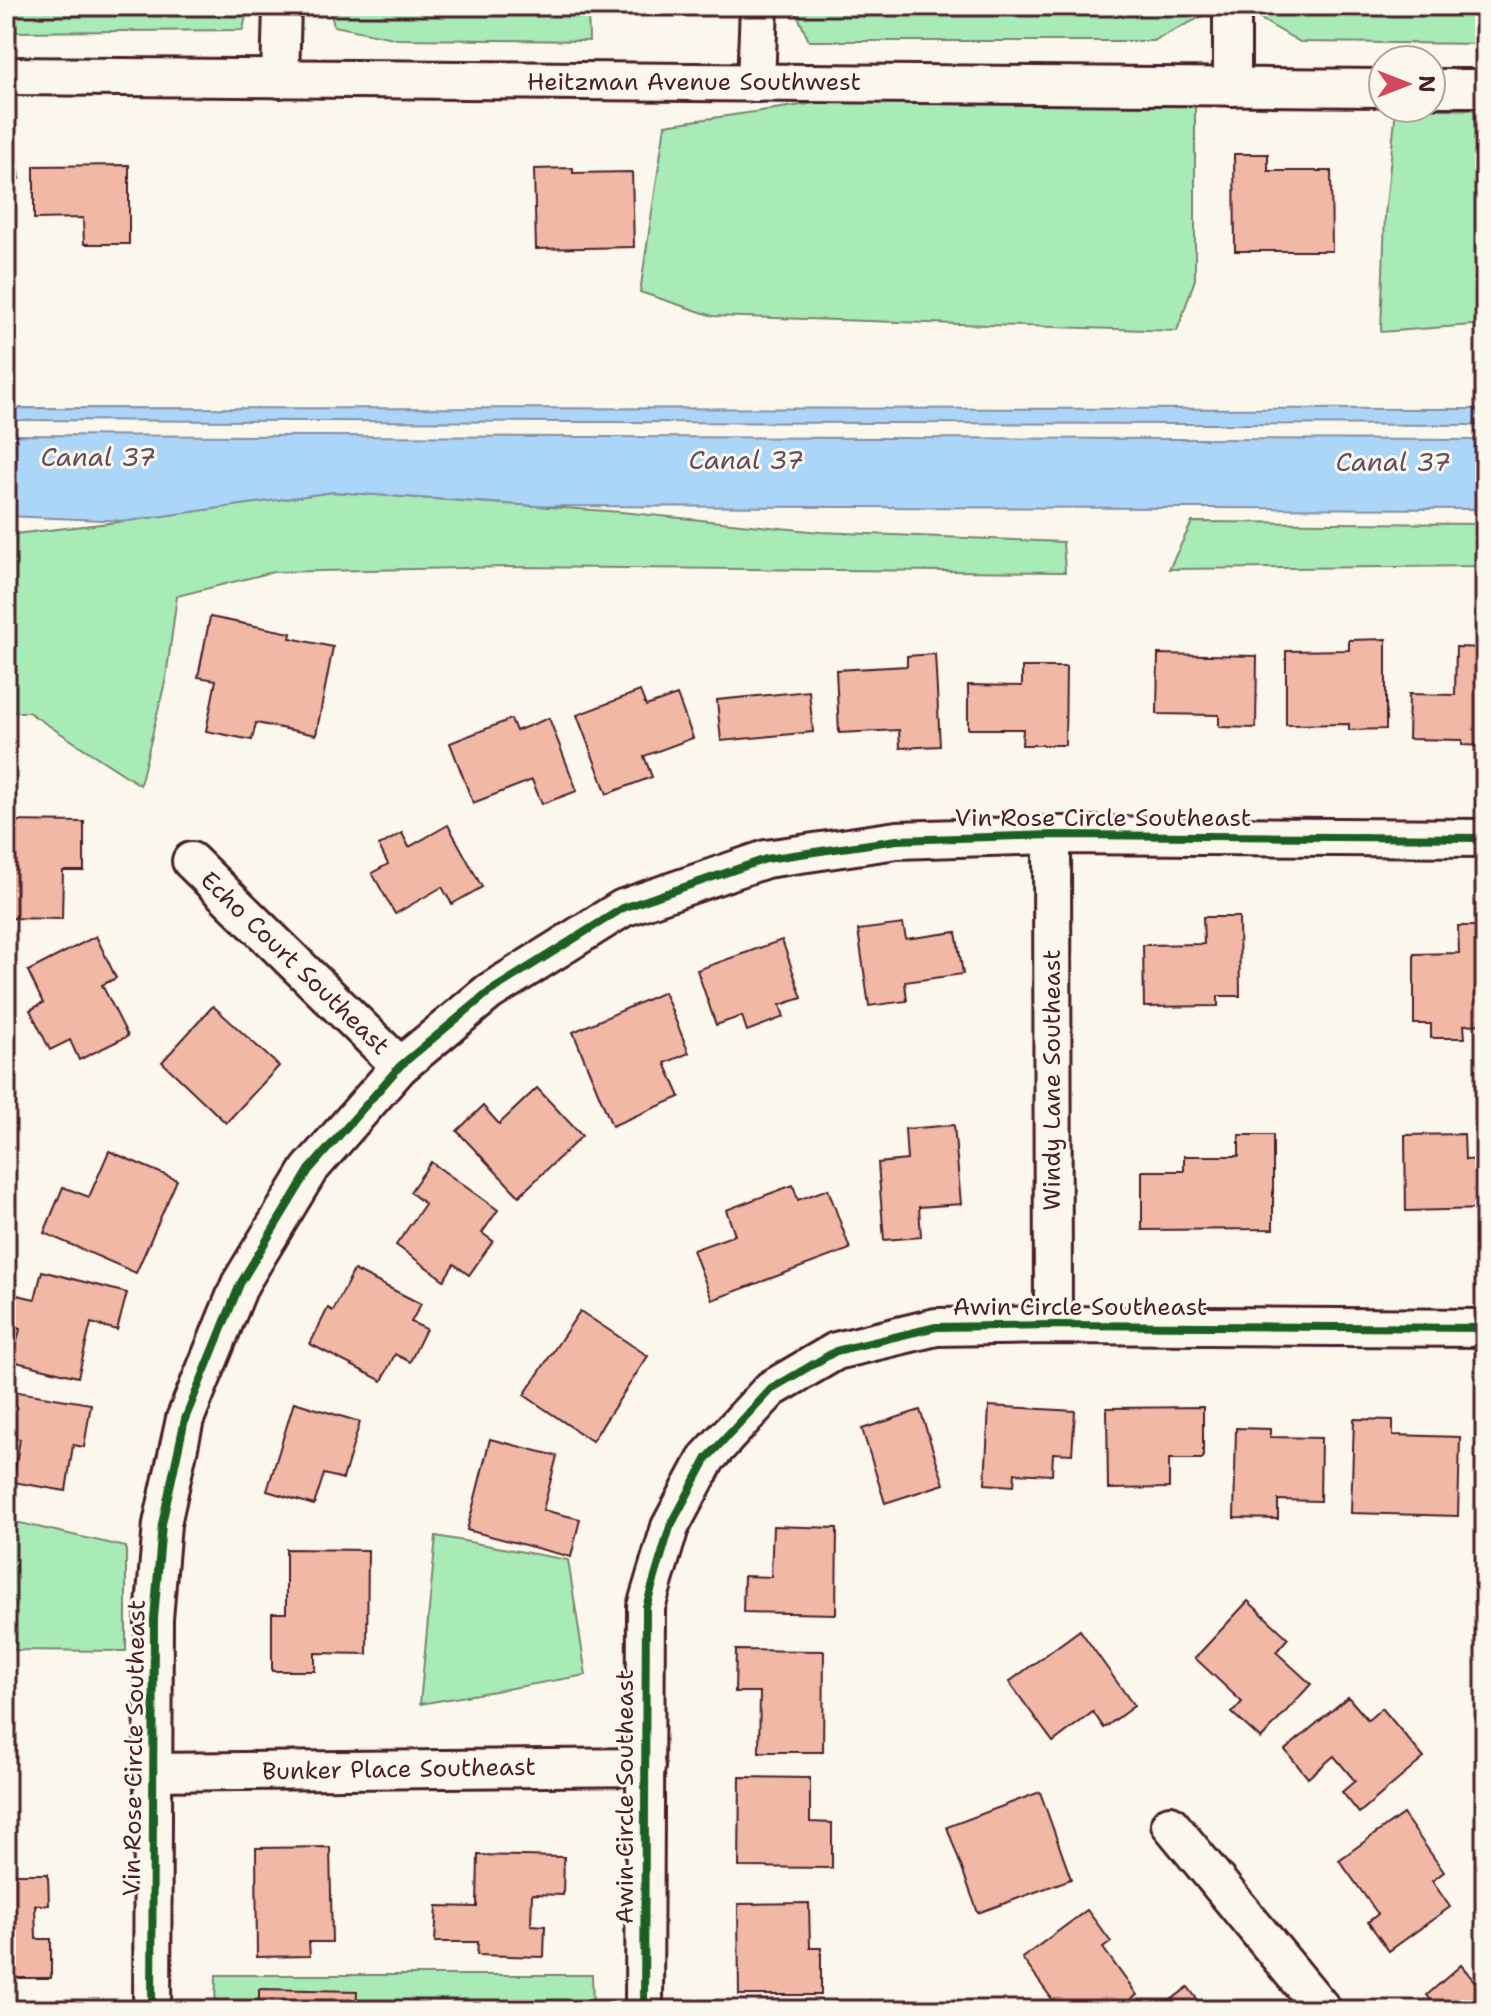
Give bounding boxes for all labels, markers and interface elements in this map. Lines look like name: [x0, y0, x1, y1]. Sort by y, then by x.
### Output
north arrow: [1367, 44, 1447, 124]
street label: Heitzman Avenue Southwest: [527, 66, 861, 98]
text: N: [1412, 75, 1441, 93]
water label: Canal 37: [41, 439, 155, 474]
water label: Canal 37: [689, 442, 803, 477]
water label: Canal 37: [1336, 444, 1450, 479]
street label: Vin Rose Circle Southeast: [955, 802, 1251, 834]
street label: Echo Court Southeast: [194, 864, 396, 1062]
street label: Windy Lane Southeast: [1036, 949, 1068, 1211]
street label: Awin Circle Southeast: [953, 1291, 1207, 1323]
street label: Vin Rose Circle Southeast: [115, 1599, 153, 1897]
street label: Awin Circle Southeast: [609, 1670, 641, 1924]
street label: Bunker Place Southeast: [262, 1751, 536, 1787]

